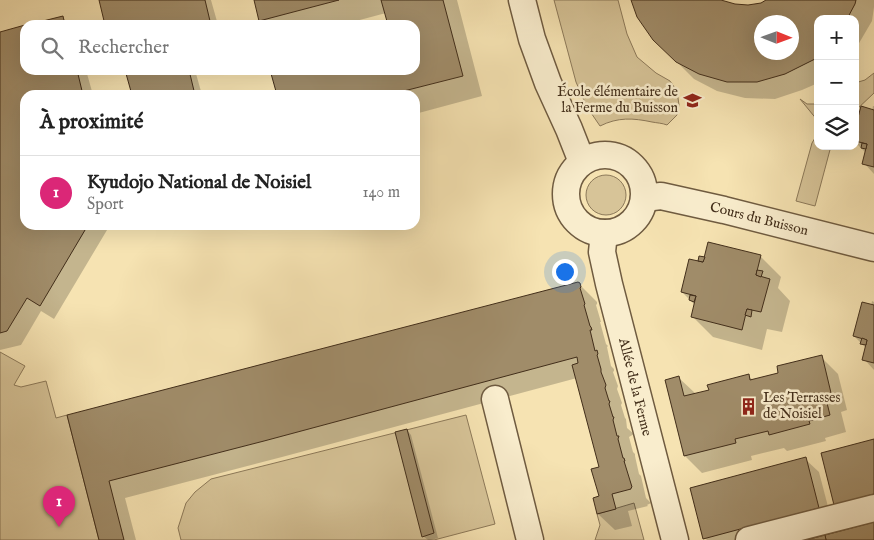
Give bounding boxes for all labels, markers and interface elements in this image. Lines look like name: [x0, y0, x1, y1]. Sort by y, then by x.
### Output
north arrow: [754, 15, 799, 60]
map controls: [814, 15, 859, 150]
button: +: [814, 15, 859, 60]
search box: [20, 20, 420, 75]
icon: search: [38, 34, 66, 62]
text: Rechercher: [78, 36, 169, 60]
button: −: [814, 60, 859, 105]
place label: École élémentaire de la Ferme du Buisson: [557, 82, 679, 117]
school or university icon: École élémentaire de la Ferme du Buisson: [682, 90, 702, 110]
button: layers: [814, 105, 859, 150]
text: À proximité: [40, 109, 143, 136]
text: Kyudojo National de Noisiel: [87, 171, 311, 195]
text: 1: [53, 183, 59, 203]
text: 140 m: [362, 183, 400, 203]
text: Sport: [87, 195, 124, 215]
street label: Cours du Buisson: [708, 198, 811, 240]
your location: [552, 259, 578, 285]
street label: Allée de la Ferme: [614, 335, 656, 438]
place label: Les Terrasses de Noisiel: [763, 389, 840, 423]
building icon: Les Terrasses de Noisiel: [739, 396, 759, 416]
pin: 1: [43, 486, 75, 527]

